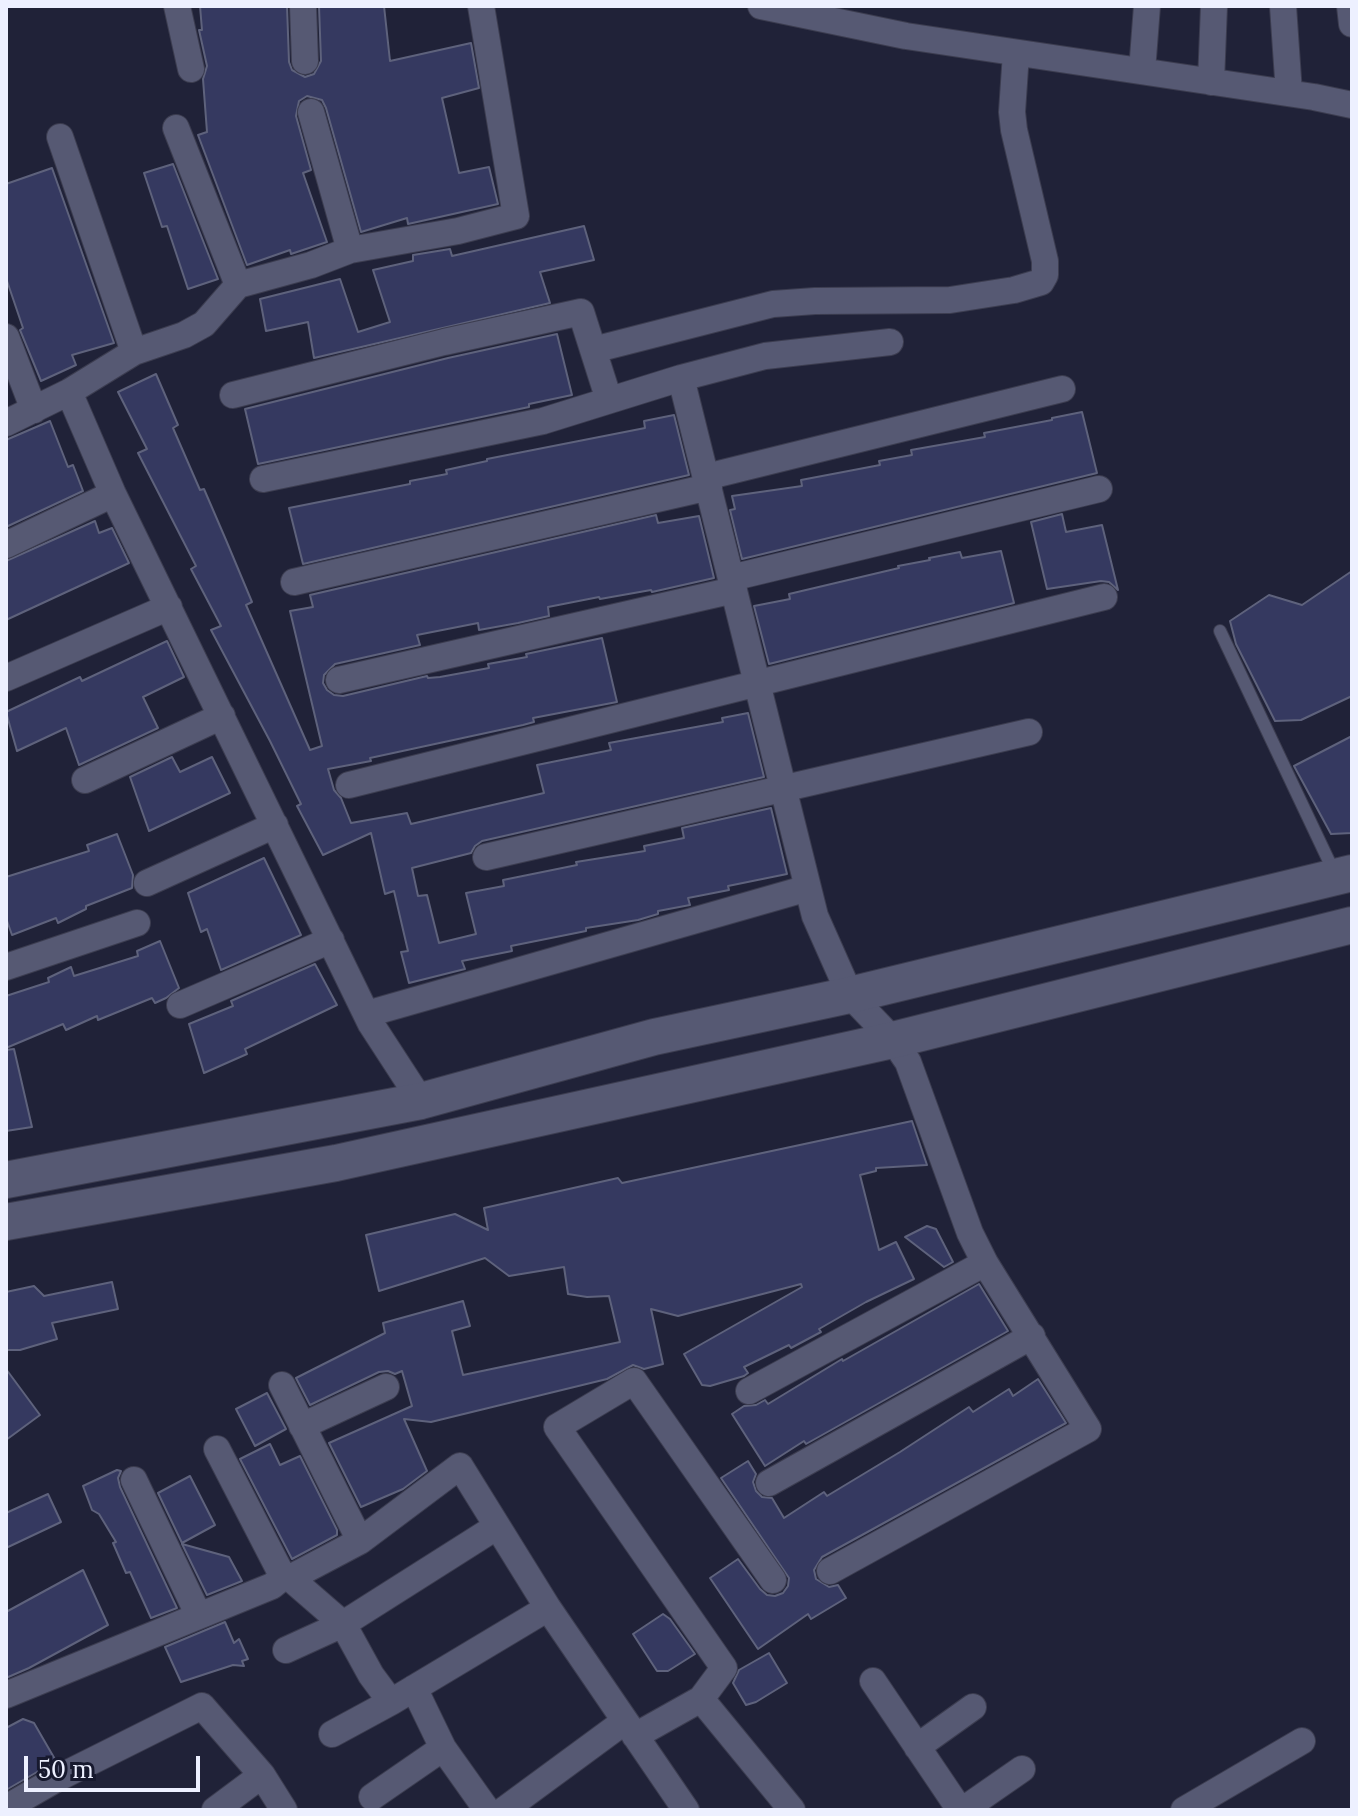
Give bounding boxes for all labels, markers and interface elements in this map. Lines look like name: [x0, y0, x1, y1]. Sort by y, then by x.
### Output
scale bar: [28, 1740, 204, 1790]
text: 50 m: [38, 1754, 94, 1785]

